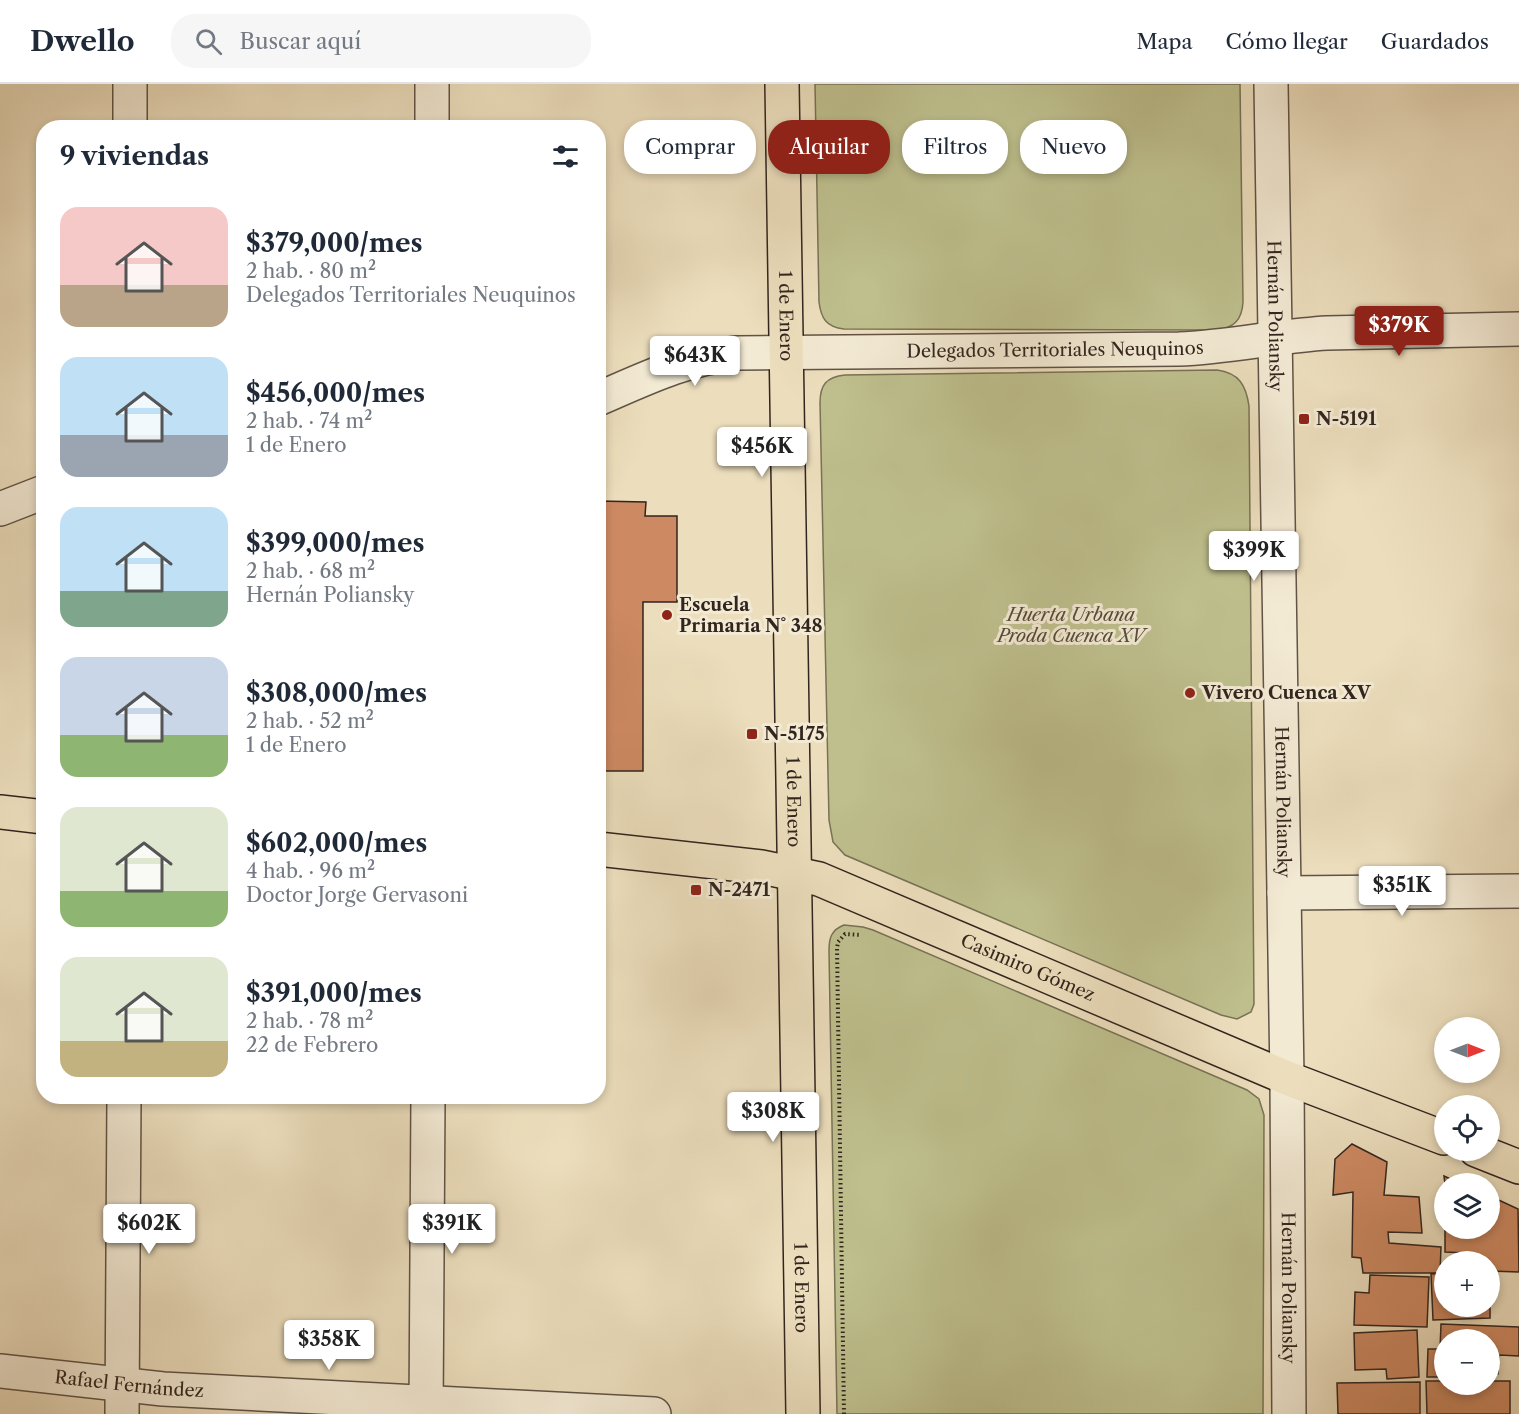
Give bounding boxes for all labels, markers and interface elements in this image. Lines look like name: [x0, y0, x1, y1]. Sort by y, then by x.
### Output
search box: [171, 14, 591, 68]
text: Dwello: [30, 24, 135, 58]
icon: search: [192, 25, 225, 58]
text: Buscar aquí: [240, 28, 361, 55]
text: Mapa: [1136, 29, 1193, 54]
text: Cómo llegar: [1226, 29, 1348, 54]
text: Guardados: [1381, 29, 1489, 54]
chip: Comprar: [624, 120, 756, 174]
chip: Alquilar: [768, 120, 890, 174]
chip: Filtros: [902, 120, 1008, 174]
chip: Nuevo: [1020, 120, 1127, 174]
text: 9 viviendas: [60, 140, 209, 172]
icon: filters: [549, 140, 582, 173]
text: $379,000/mes: [246, 227, 423, 259]
icon: home: [108, 231, 180, 303]
street label: Hernán Poliansky: [1263, 240, 1287, 393]
text: 2 hab. · 80 m²: [246, 259, 376, 283]
street label: 1 de Enero: [774, 271, 797, 361]
text: Delegados Territoriales Neuquinos: [246, 283, 576, 307]
pin: $379K: [1357, 306, 1441, 357]
text: $379K: [1369, 313, 1429, 337]
pin: $643K: [653, 336, 737, 387]
street label: Delegados Territoriales Neuquinos: [906, 336, 1204, 362]
text: $643K: [664, 343, 726, 367]
text: $456,000/mes: [246, 377, 425, 409]
icon: home: [108, 381, 180, 453]
place label: N-5191: [1316, 408, 1376, 430]
text: 2 hab. · 74 m²: [246, 409, 372, 433]
marker: N-5191: [1297, 412, 1311, 426]
pin: $456K: [720, 427, 804, 478]
text: 1 de Enero: [246, 433, 346, 457]
text: $456K: [731, 434, 793, 458]
text: $399,000/mes: [246, 527, 425, 559]
icon: home: [108, 531, 180, 603]
pin: $399K: [1212, 531, 1296, 582]
text: $399K: [1223, 538, 1285, 562]
text: 2 hab. · 68 m²: [246, 559, 375, 583]
text: Hernán Poliansky: [246, 583, 414, 607]
place label: Escuela Primaria N° 348: [679, 594, 823, 637]
park label: Huerta Urbana Proda Cuenca XV: [995, 604, 1149, 647]
marker: Escuela Primaria N° 348: [660, 608, 674, 622]
text: $308,000/mes: [246, 677, 427, 709]
icon: home: [108, 681, 180, 753]
place label: Vivero Cuenca XV: [1201, 682, 1372, 704]
marker: Vivero Cuenca XV: [1183, 686, 1197, 700]
text: 2 hab. · 52 m²: [246, 709, 374, 733]
place label: N-5175: [764, 723, 825, 745]
street label: Hernán Poliansky: [1270, 726, 1295, 879]
marker: N-5175: [745, 727, 759, 741]
text: 1 de Enero: [246, 733, 346, 757]
street label: 1 de Enero: [782, 757, 805, 847]
text: $602,000/mes: [246, 827, 427, 859]
icon: home: [108, 831, 180, 903]
text: 4 hab. · 96 m²: [246, 859, 375, 883]
pin: $351K: [1360, 866, 1444, 917]
text: $351K: [1373, 873, 1431, 897]
place label: N-2471: [708, 879, 770, 901]
text: Doctor Jorge Gervasoni: [246, 883, 468, 907]
marker: N-2471: [689, 883, 703, 897]
street label: Casimiro Gómez: [957, 929, 1098, 1006]
text: $391,000/mes: [246, 977, 422, 1009]
icon: home: [108, 981, 180, 1053]
text: 2 hab. · 78 m²: [246, 1009, 373, 1033]
north arrow: [1434, 1017, 1500, 1083]
map controls: [1434, 1017, 1500, 1395]
text: 22 de Febrero: [246, 1033, 378, 1057]
pin: $308K: [731, 1092, 815, 1143]
button: locate: [1434, 1095, 1500, 1161]
text: $308K: [741, 1099, 805, 1123]
button: layers: [1434, 1173, 1500, 1239]
pin: $602K: [107, 1204, 191, 1255]
pin: $391K: [410, 1204, 494, 1255]
text: $602K: [117, 1211, 181, 1235]
text: $391K: [422, 1211, 482, 1235]
street label: Hernán Poliansky: [1277, 1212, 1300, 1365]
street label: 1 de Enero: [789, 1242, 813, 1333]
button: +: [1434, 1251, 1500, 1317]
pin: $358K: [287, 1320, 371, 1371]
text: $358K: [298, 1327, 360, 1351]
button: −: [1434, 1329, 1500, 1395]
street label: Rafael Fernández: [54, 1366, 204, 1402]

